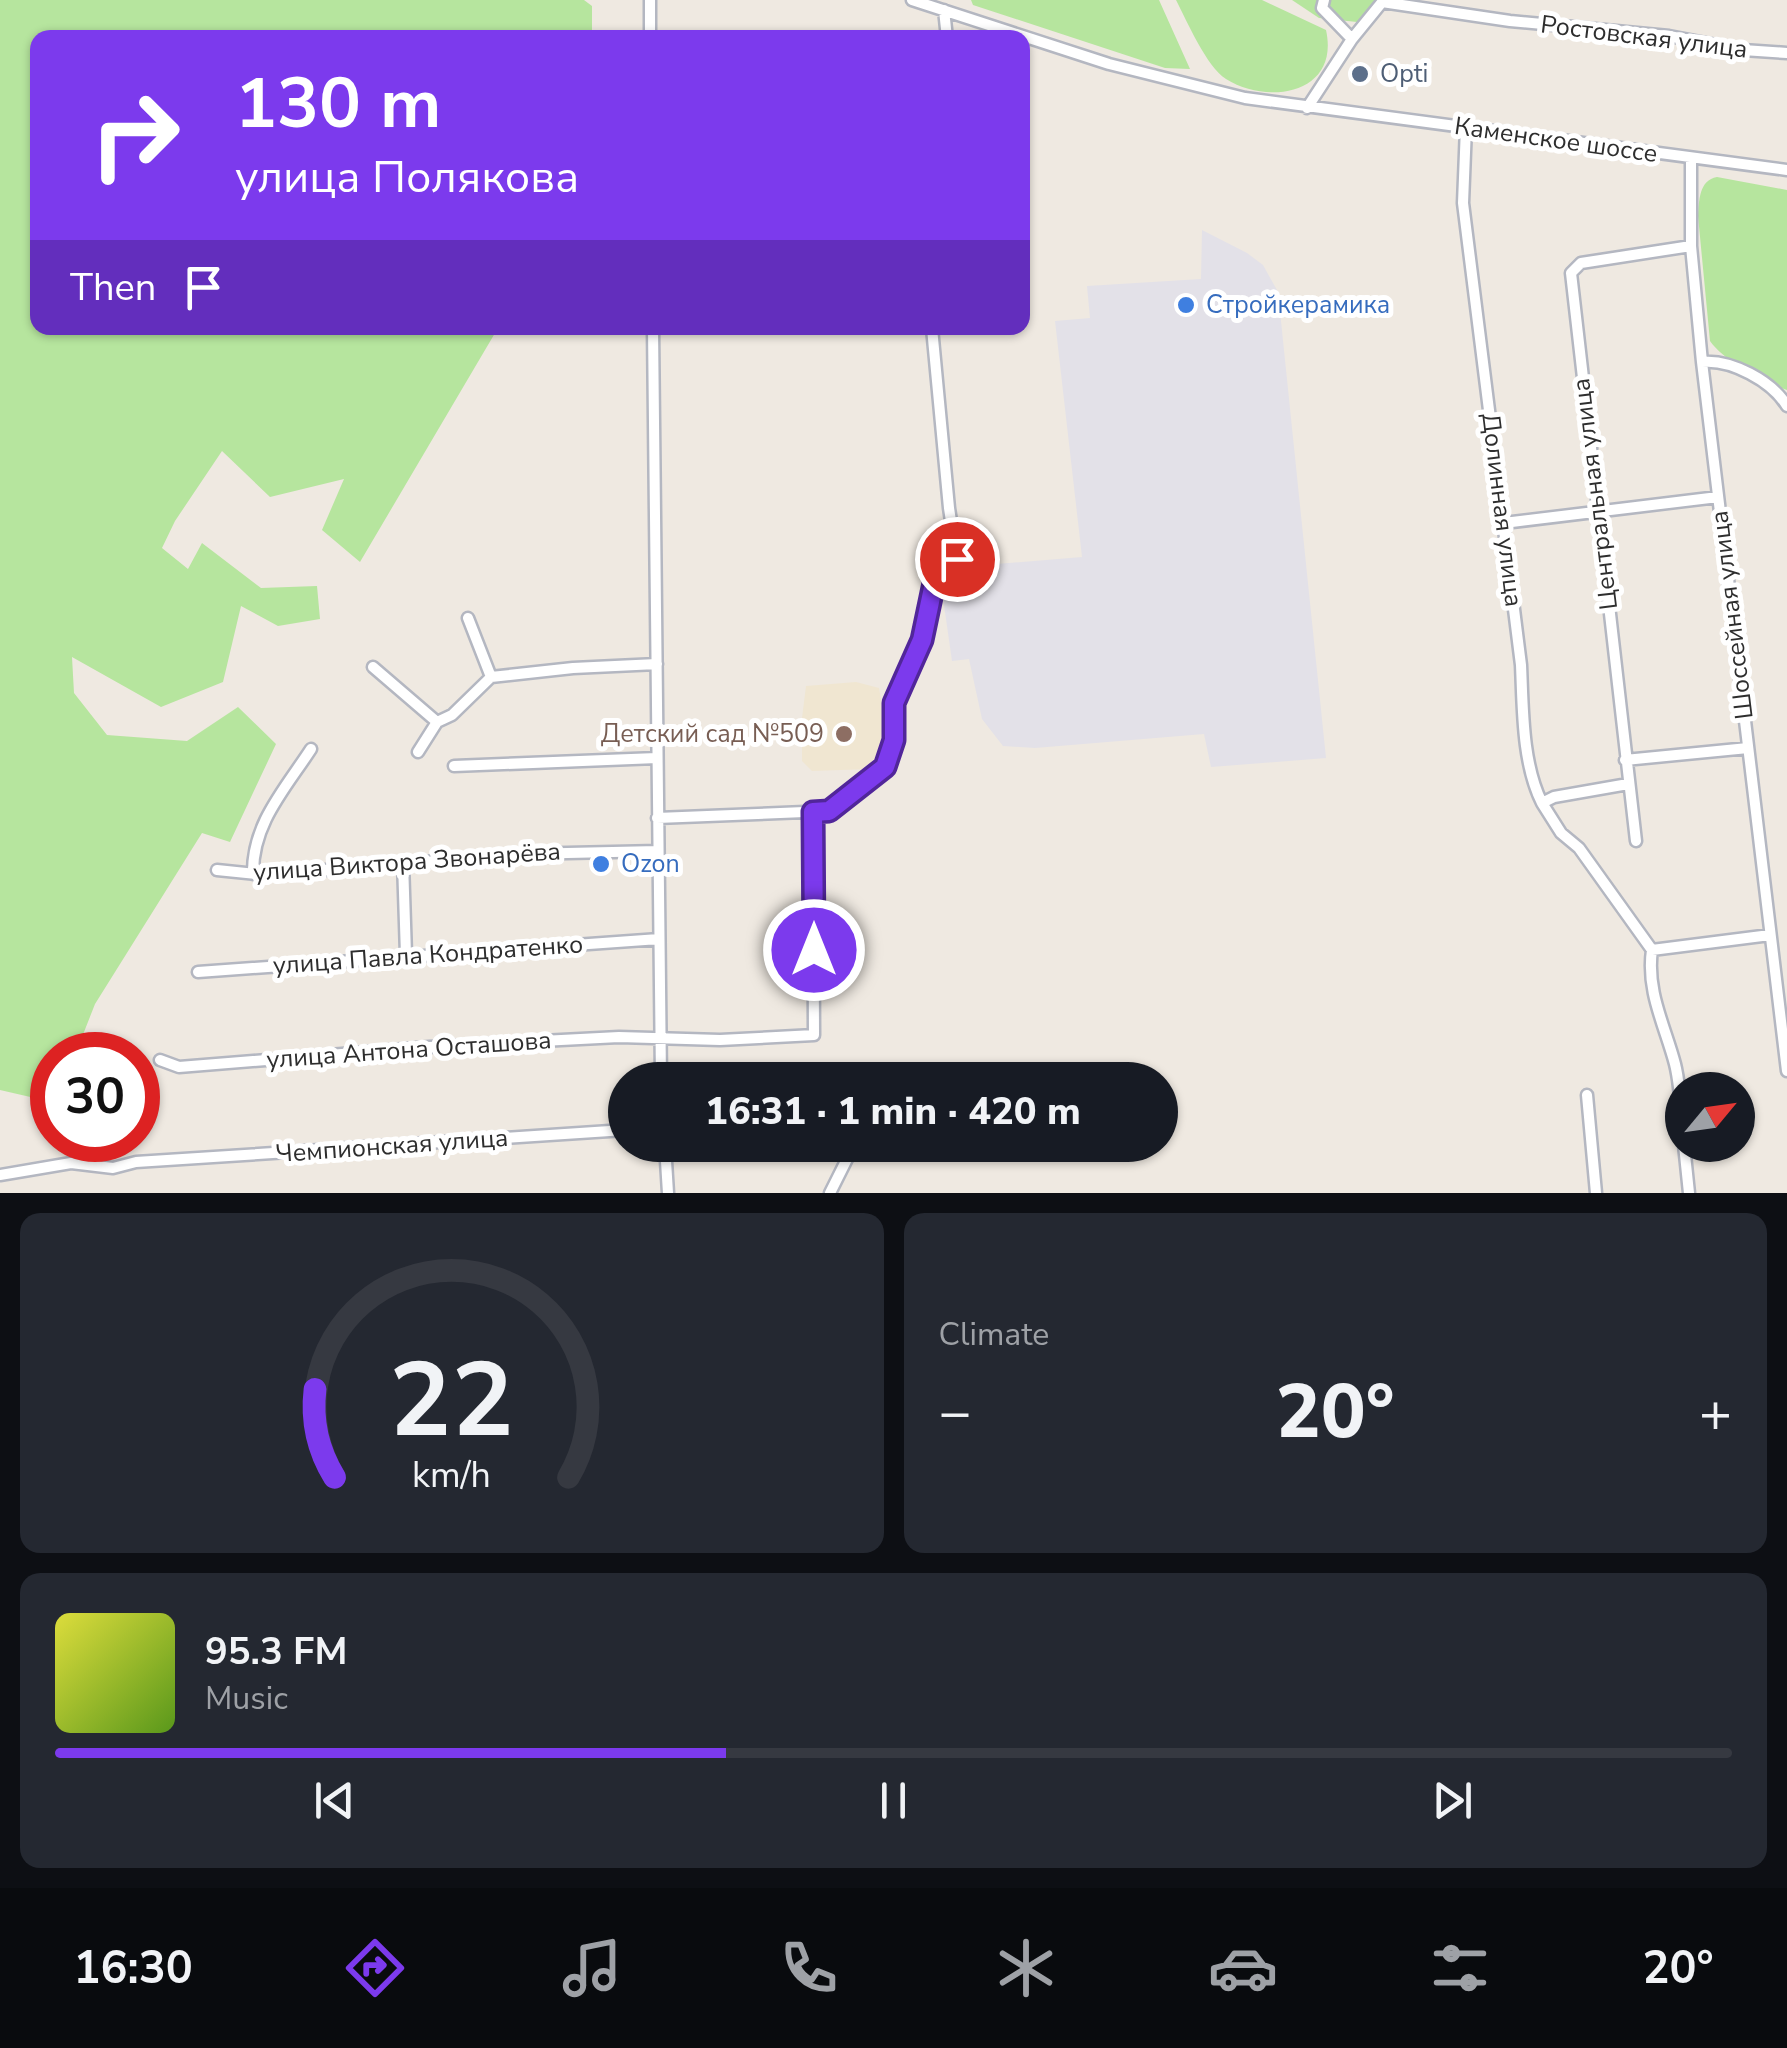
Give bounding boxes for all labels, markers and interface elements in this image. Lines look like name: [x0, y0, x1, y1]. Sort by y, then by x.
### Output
street label: Ростовская улица: [1539, 7, 1749, 67]
text: 130 m: [235, 56, 441, 152]
place label: Opti: [1380, 57, 1428, 91]
marker: Opti: [1349, 63, 1371, 85]
icon: right: [70, 70, 200, 200]
street label: Каменское шоссе: [1452, 109, 1660, 171]
text: улица Полякова: [235, 147, 579, 208]
icon: arrive: [176, 260, 231, 315]
text: Then: [70, 262, 156, 313]
place label: Стройкерамика: [1206, 288, 1390, 322]
marker: Стройкерамика: [1175, 294, 1197, 316]
street label: Центральная улица: [1564, 376, 1626, 612]
street label: Долинная улица: [1473, 411, 1531, 609]
street label: Шоссейная улица: [1702, 509, 1762, 721]
pin: [915, 517, 1000, 602]
icon: arrive: [930, 532, 985, 587]
place label: Детский сад №509: [601, 717, 824, 751]
marker: Детский сад №509: [833, 723, 855, 745]
street label: улица Виктора Звонарёва: [252, 834, 562, 890]
place label: Ozon: [621, 847, 680, 881]
marker: Ozon: [590, 853, 612, 875]
position arrow: [762, 898, 866, 1002]
street label: улица Павла Кондратенко: [272, 927, 584, 983]
street label: улица Антона Осташова: [265, 1023, 553, 1077]
speed limit sign: 30: [30, 1032, 160, 1162]
north arrow: [1665, 1072, 1755, 1162]
map controls: [1665, 1072, 1755, 1162]
text: 16:31 · 1 min · 420 m: [705, 1086, 1081, 1137]
street label: Чемпионская улица: [275, 1121, 509, 1171]
text: Climate: [939, 1313, 1049, 1356]
text: 22: [389, 1330, 514, 1472]
text: 20°: [1276, 1361, 1395, 1463]
text: −: [939, 1375, 972, 1450]
text: +: [1699, 1375, 1732, 1450]
text: km/h: [412, 1451, 491, 1500]
text: 95.3 FM: [205, 1626, 347, 1677]
text: Music: [205, 1677, 288, 1720]
icon: previous: [307, 1773, 362, 1828]
icon: pause: [866, 1773, 921, 1828]
icon: next: [1425, 1773, 1480, 1828]
icon: directions: [340, 1933, 410, 2003]
icon: music: [557, 1933, 627, 2003]
icon: phone: [774, 1933, 844, 2003]
icon: climate: [991, 1933, 1061, 2003]
icon: car: [1208, 1933, 1278, 2003]
icon: filters: [1425, 1933, 1495, 2003]
text: 16:30: [74, 1938, 193, 1999]
text: 20°: [1642, 1938, 1713, 1999]

